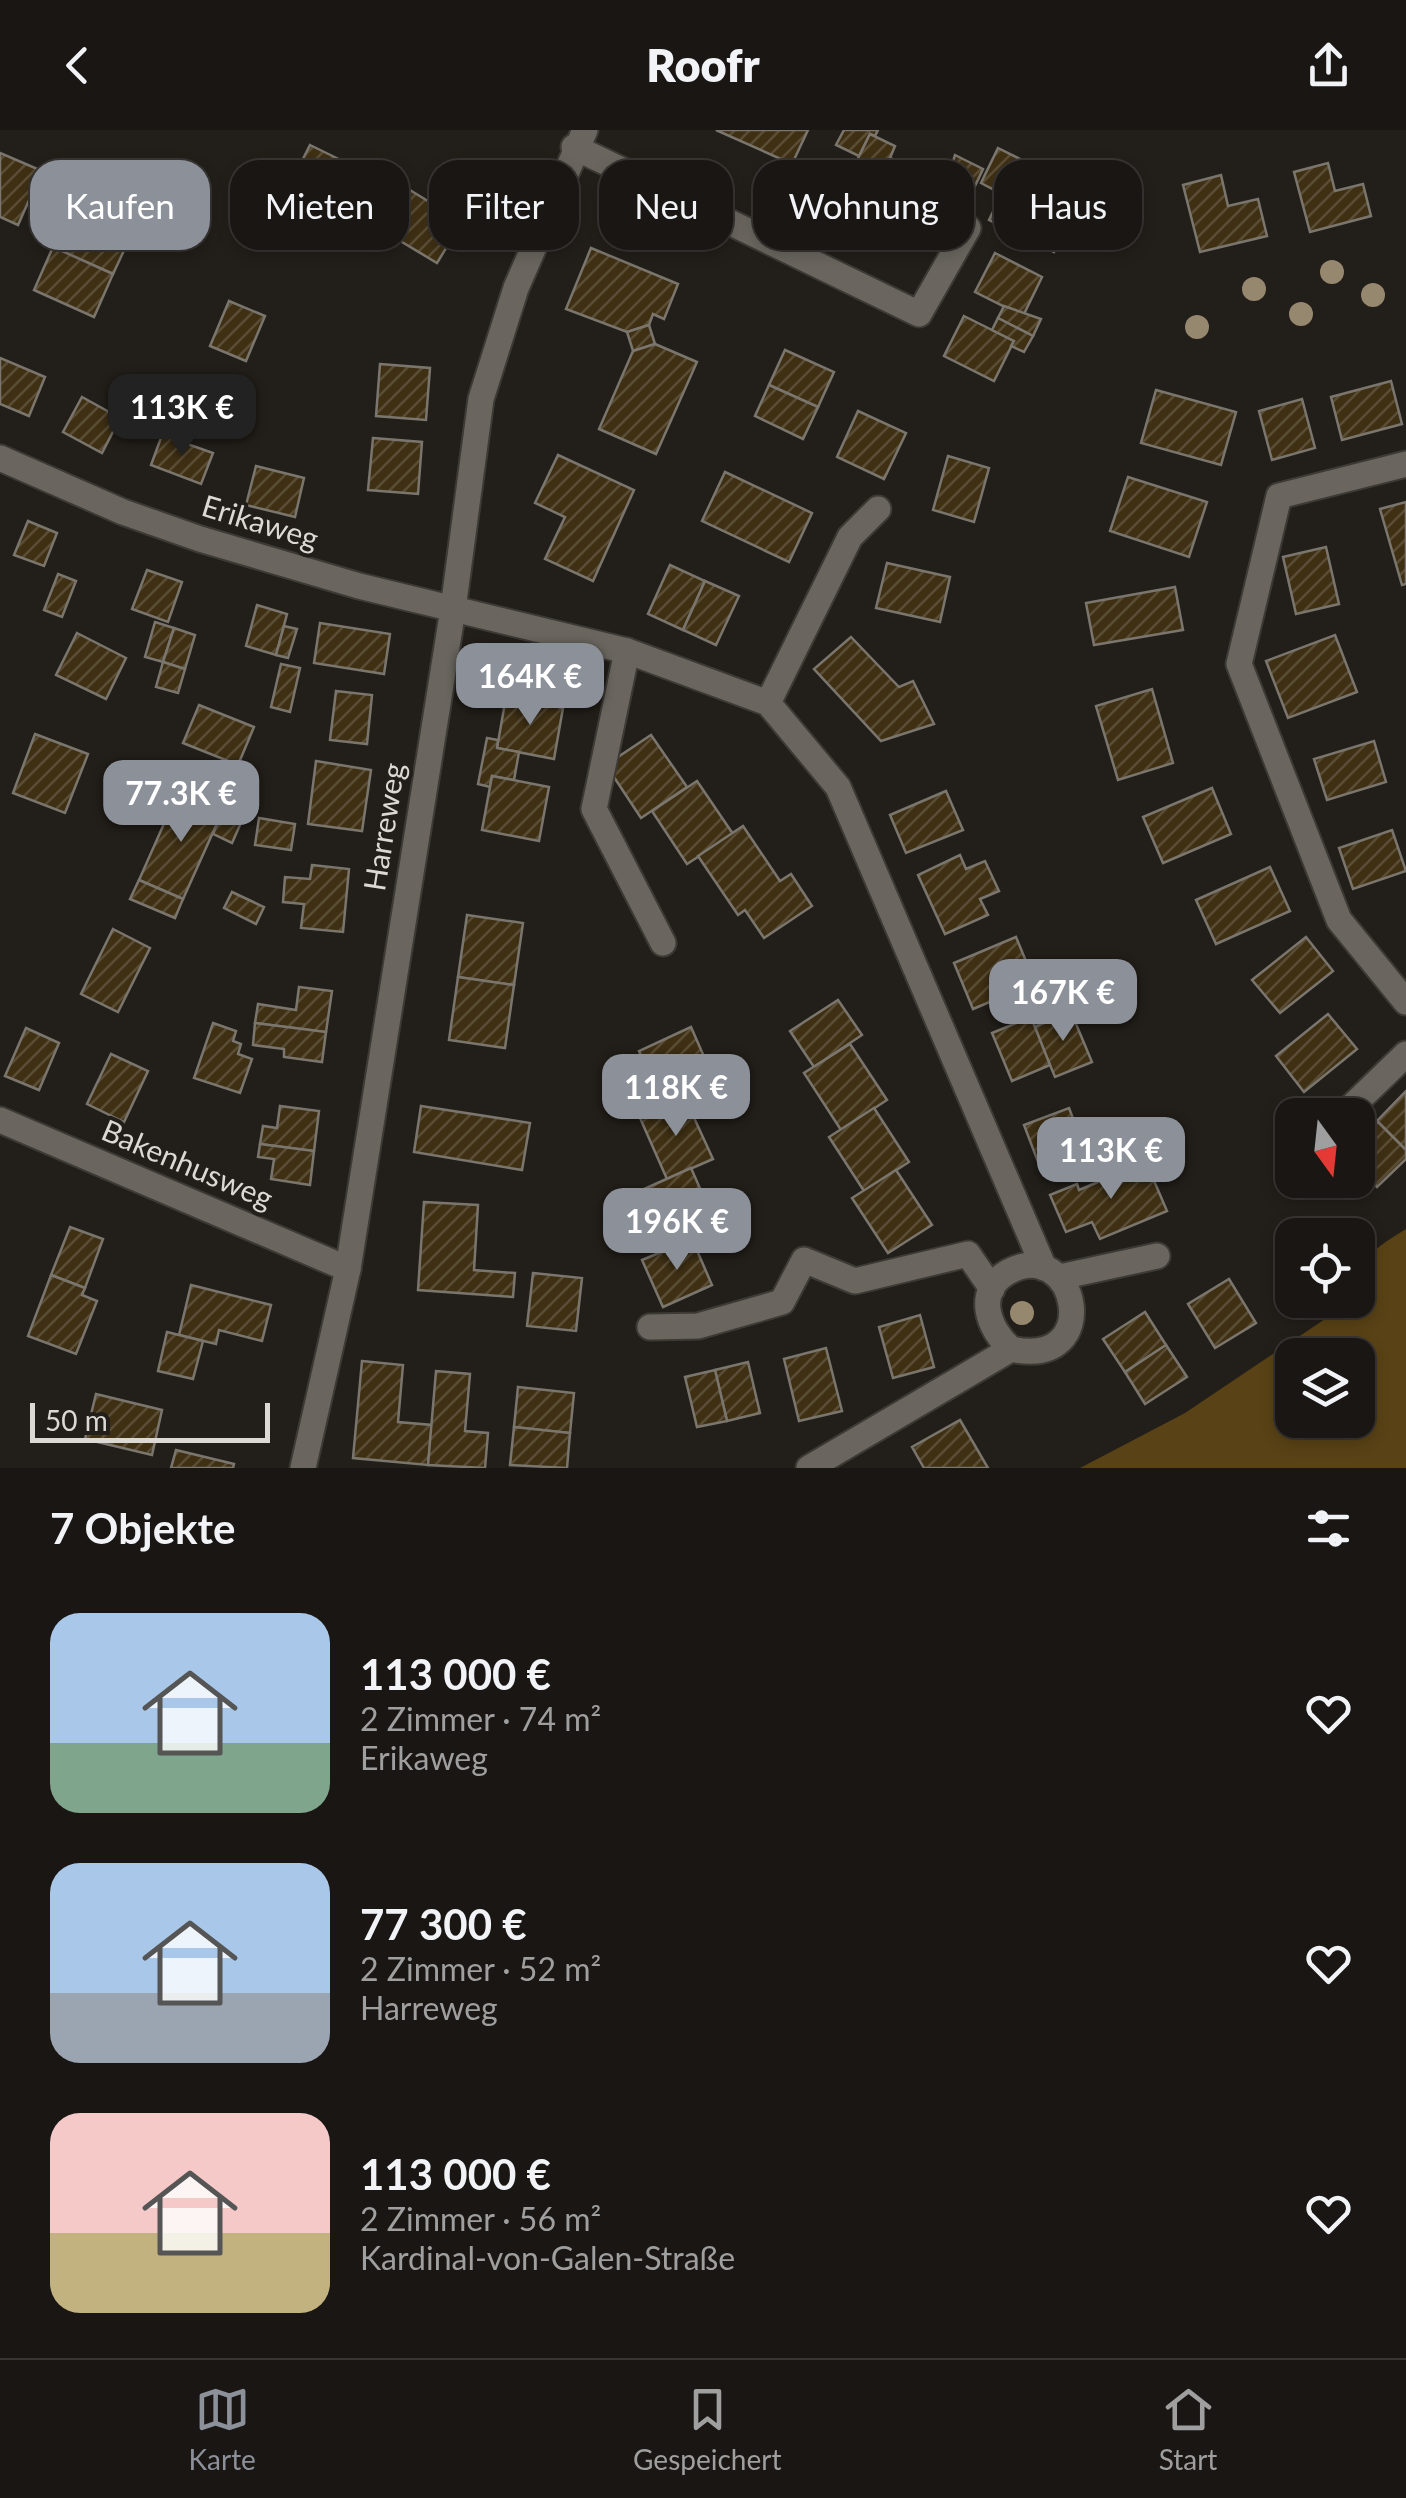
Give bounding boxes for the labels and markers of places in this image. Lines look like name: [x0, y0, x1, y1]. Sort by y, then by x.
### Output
pin: 113K €: [101, 374, 263, 459]
pin: 164K €: [449, 643, 611, 728]
pin: 77.3K €: [89, 760, 273, 845]
pin: 167K €: [982, 959, 1144, 1044]
pin: 118K €: [595, 1054, 757, 1139]
pin: 113K €: [1030, 1117, 1192, 1202]
pin: 196K €: [596, 1188, 758, 1273]

